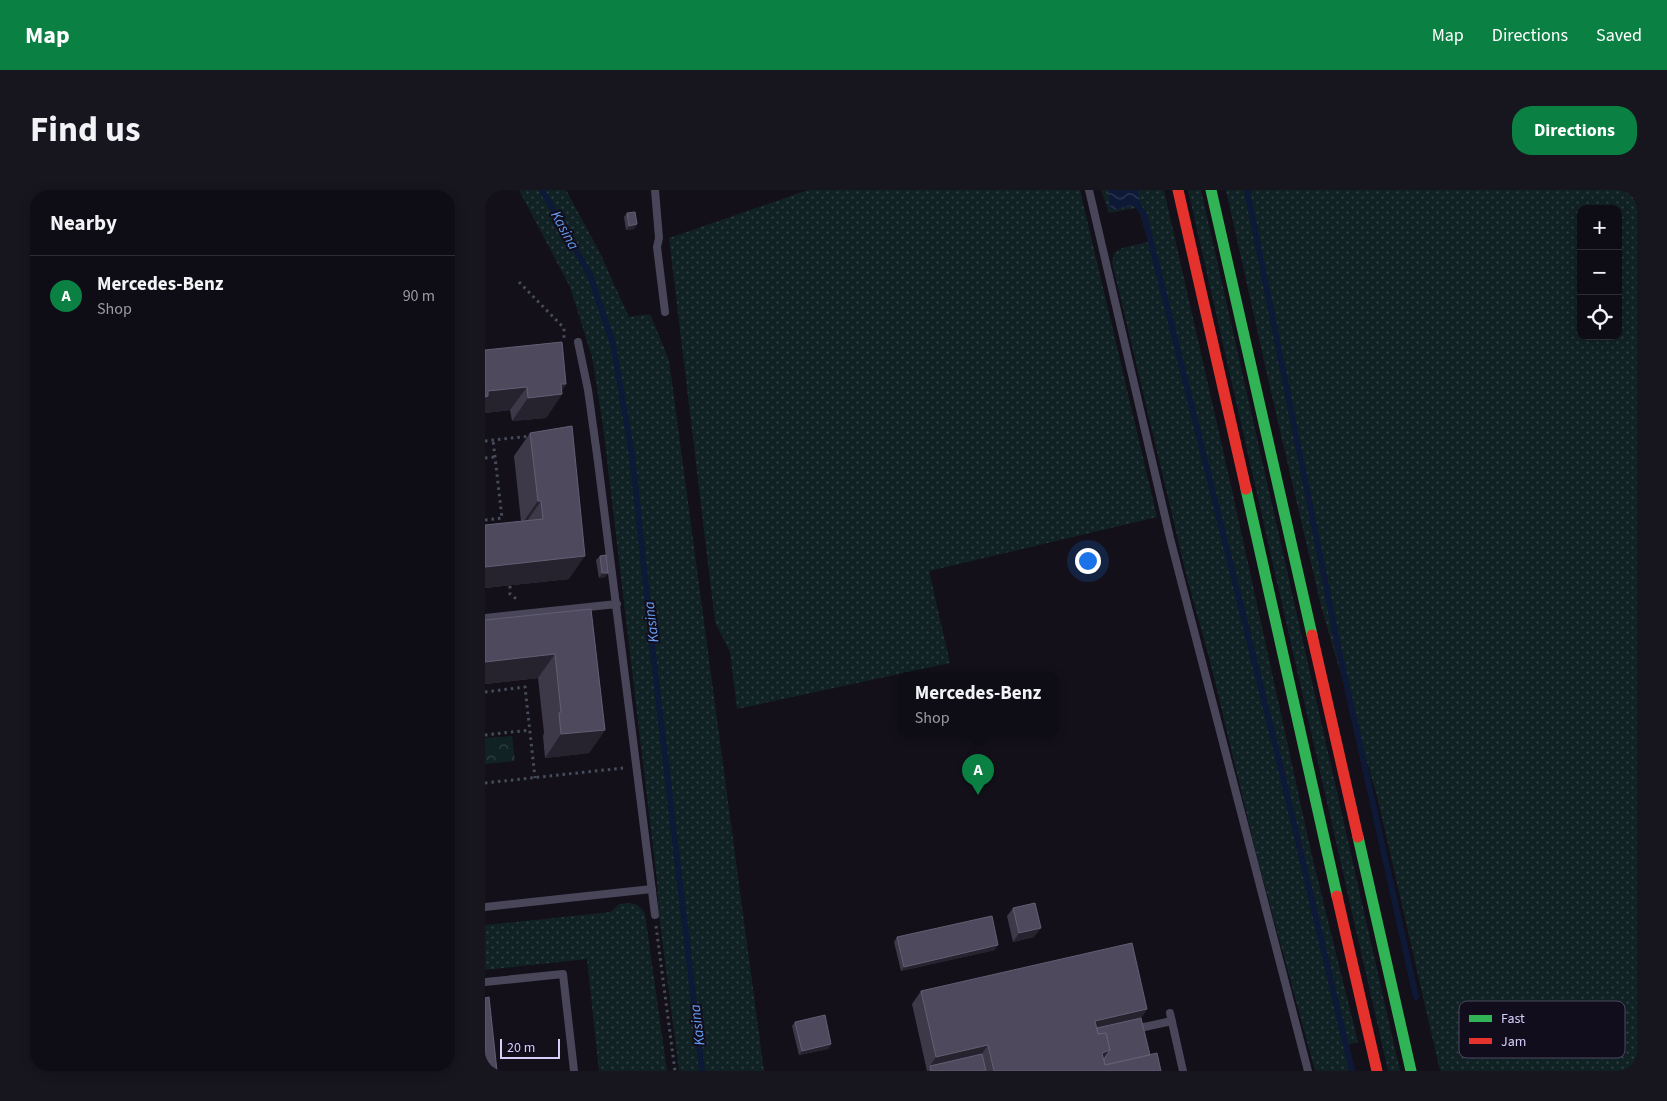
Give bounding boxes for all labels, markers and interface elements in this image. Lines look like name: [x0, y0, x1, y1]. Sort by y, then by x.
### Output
text: Map: [25, 18, 70, 53]
text: Map: [1432, 23, 1464, 48]
text: Directions: [1492, 23, 1568, 48]
text: Saved: [1596, 23, 1642, 48]
text: Find us: [30, 105, 140, 155]
button: Directions: [1512, 106, 1637, 155]
map controls: [1577, 205, 1622, 340]
button: +: [1577, 205, 1622, 250]
water label: Kasina: [545, 207, 584, 254]
text: Nearby: [50, 208, 117, 238]
button: −: [1577, 250, 1622, 295]
text: Mercedes-Benz: [97, 271, 224, 298]
text: A: [61, 285, 71, 307]
text: 90 m: [403, 285, 435, 307]
button: locate: [1577, 295, 1622, 340]
text: Shop: [97, 298, 132, 320]
your location: [1075, 548, 1101, 574]
water label: Kasina: [639, 600, 664, 644]
popup: [898, 672, 1058, 737]
text: Mercedes-Benz: [915, 680, 1041, 707]
text: Shop: [915, 707, 950, 729]
pin: A: [962, 754, 994, 795]
legend: [1459, 1001, 1625, 1058]
water label: Kasina: [685, 1003, 710, 1047]
text: Fast: [1501, 1009, 1525, 1029]
text: Jam: [1501, 1032, 1526, 1052]
scale bar: [500, 1036, 560, 1059]
text: 20 m: [507, 1038, 535, 1058]

